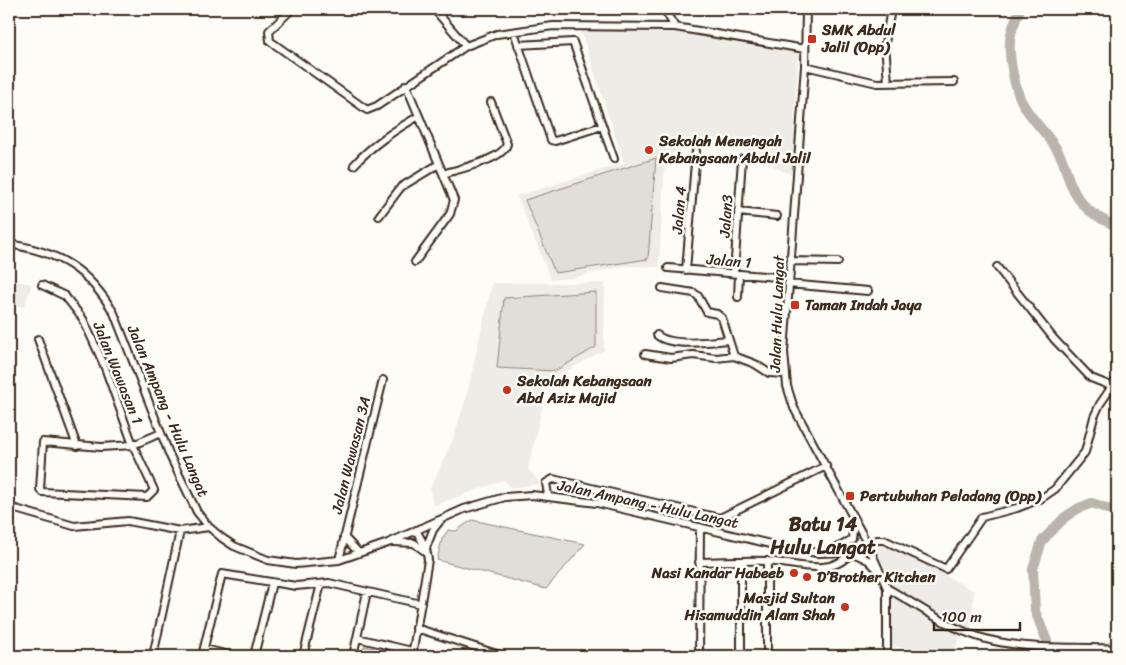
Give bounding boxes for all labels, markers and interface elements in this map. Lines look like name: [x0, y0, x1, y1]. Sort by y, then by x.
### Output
place label: SMK Abdul Jalil (Opp): [821, 17, 896, 60]
marker: SMK Abdul Jalil (Opp): [806, 33, 818, 45]
place label: Sekolah Menengah Kebangsaan Abdul Jalil: [658, 128, 811, 171]
marker: Sekolah Menengah Kebangsaan Abdul Jalil: [643, 144, 655, 156]
street label: Jalan 4: [664, 185, 694, 236]
street label: Jalan3: [711, 194, 740, 239]
street label: Jalan 1: [705, 246, 752, 276]
street label: Jalan Hulu Langat: [762, 254, 792, 374]
place label: Taman Indah Jaya: [805, 292, 922, 318]
marker: Taman Indah Jaya: [789, 299, 801, 311]
street label: Jalan Wawasan 1: [85, 317, 150, 428]
street label: Jalan Ampang - Hulu Langat: [120, 320, 216, 501]
place label: Sekolah Kebangsaan Abd Aziz Majid: [516, 368, 652, 411]
marker: Sekolah Kebangsaan Abd Aziz Majid: [501, 384, 513, 396]
street label: Jalan Wawasan 3A: [324, 394, 378, 517]
street label: Jalan Ampang - Hulu Langat: [554, 472, 741, 536]
place label: Pertubuhan Peladang (Opp): [860, 483, 1042, 509]
marker: Pertubuhan Peladang (Opp): [844, 490, 856, 502]
district label: Batu 14 Hulu Langat: [769, 507, 876, 565]
place label: Nasi Kandar Habeeb: [651, 560, 784, 586]
place label: D’Brother Kitchen: [817, 564, 936, 590]
marker: Nasi Kandar Habeeb: [788, 567, 800, 579]
marker: D’Brother Kitchen: [801, 571, 813, 583]
place label: Masjid Sultan Hisamuddin Alam Shah: [684, 585, 836, 628]
scale bar: [934, 600, 1020, 632]
marker: Masjid Sultan Hisamuddin Alam Shah: [839, 601, 851, 613]
text: 100 m: [941, 604, 982, 630]

